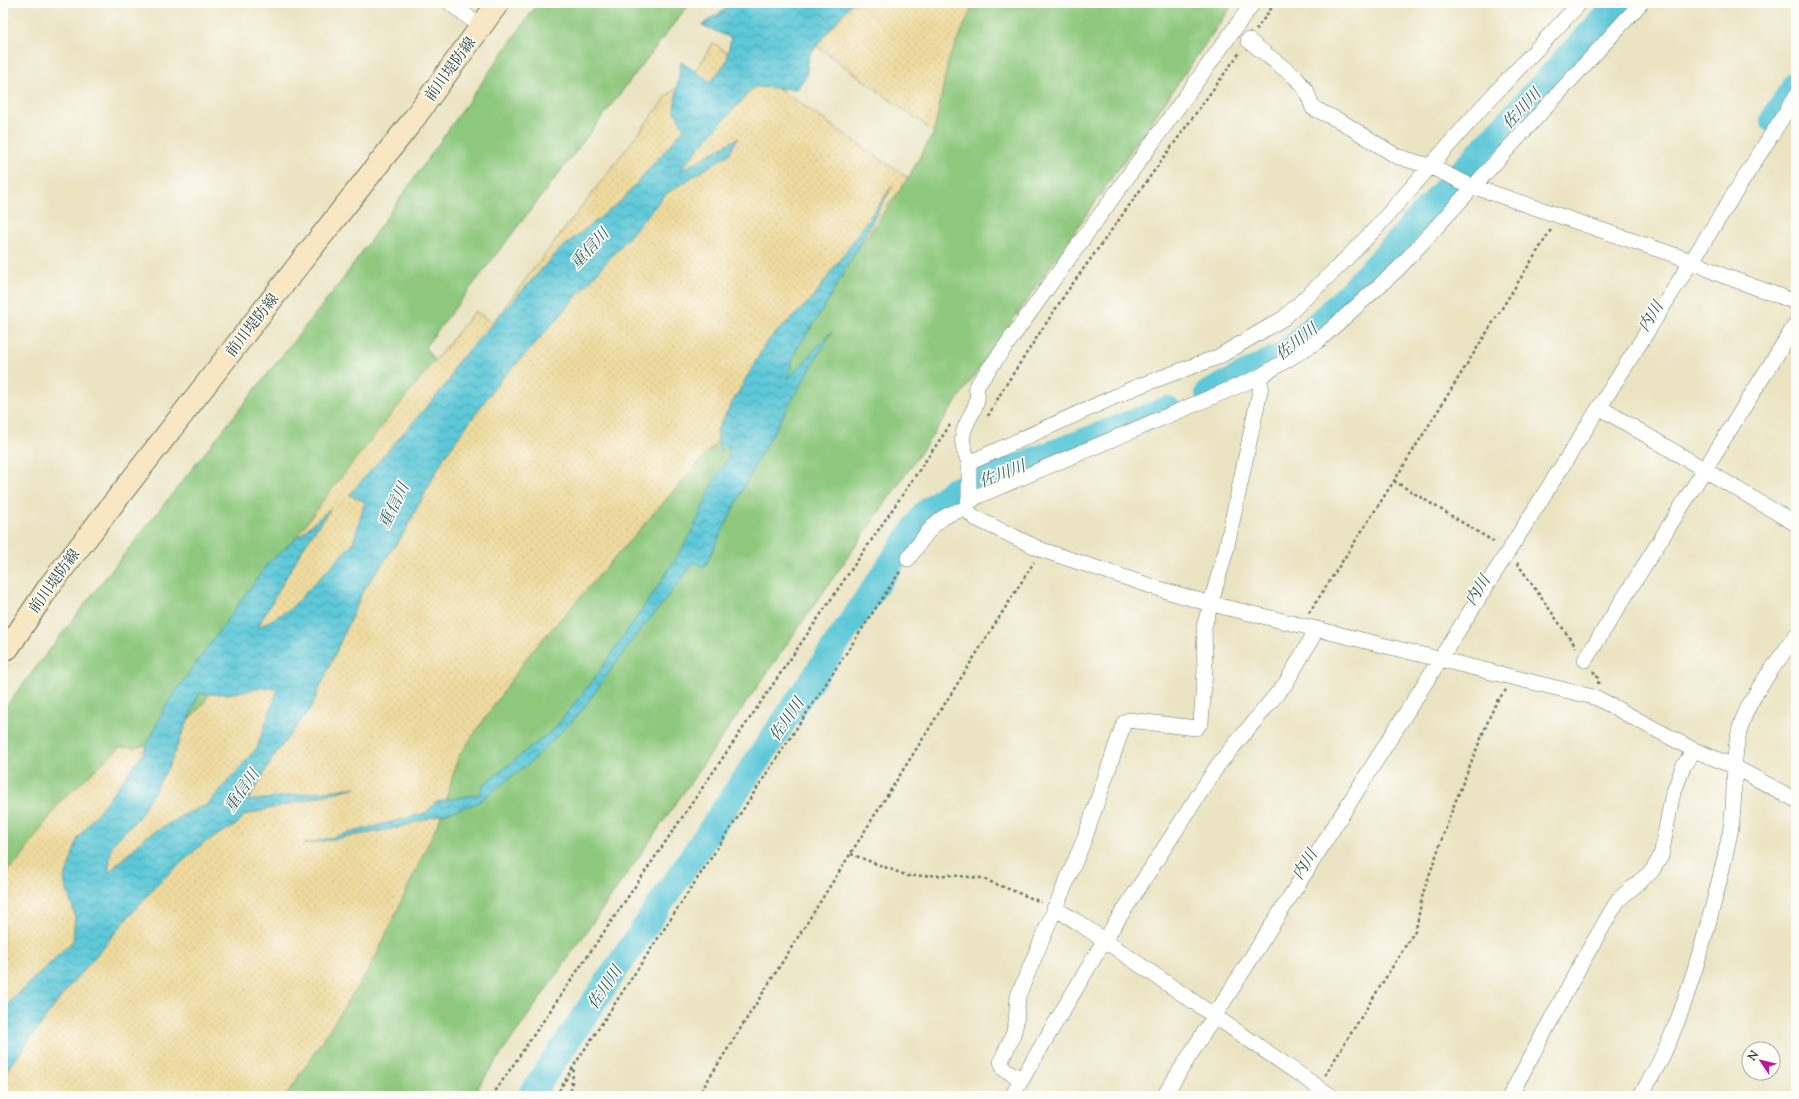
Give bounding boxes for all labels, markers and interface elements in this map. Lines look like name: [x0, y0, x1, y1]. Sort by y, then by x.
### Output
street label: 前川堤防線: [421, 33, 482, 106]
water label: 佐川川: [1498, 83, 1549, 135]
water label: 重信川: [566, 223, 617, 275]
street label: 前川堤防線: [222, 290, 285, 362]
water label: 内川: [1634, 296, 1671, 337]
water label: 佐川川: [1272, 318, 1325, 367]
water label: 佐川川: [976, 455, 1031, 495]
water label: 重信川: [374, 478, 417, 533]
street label: 前川堤防線: [25, 545, 86, 618]
water label: 内川: [1461, 570, 1498, 611]
water label: 佐川川: [765, 692, 812, 747]
water label: 重信川: [220, 764, 267, 818]
water label: 内川: [1288, 844, 1325, 885]
water label: 佐川川: [583, 960, 630, 1015]
north arrow: [1741, 1041, 1781, 1081]
text: N: [1744, 1047, 1763, 1065]

